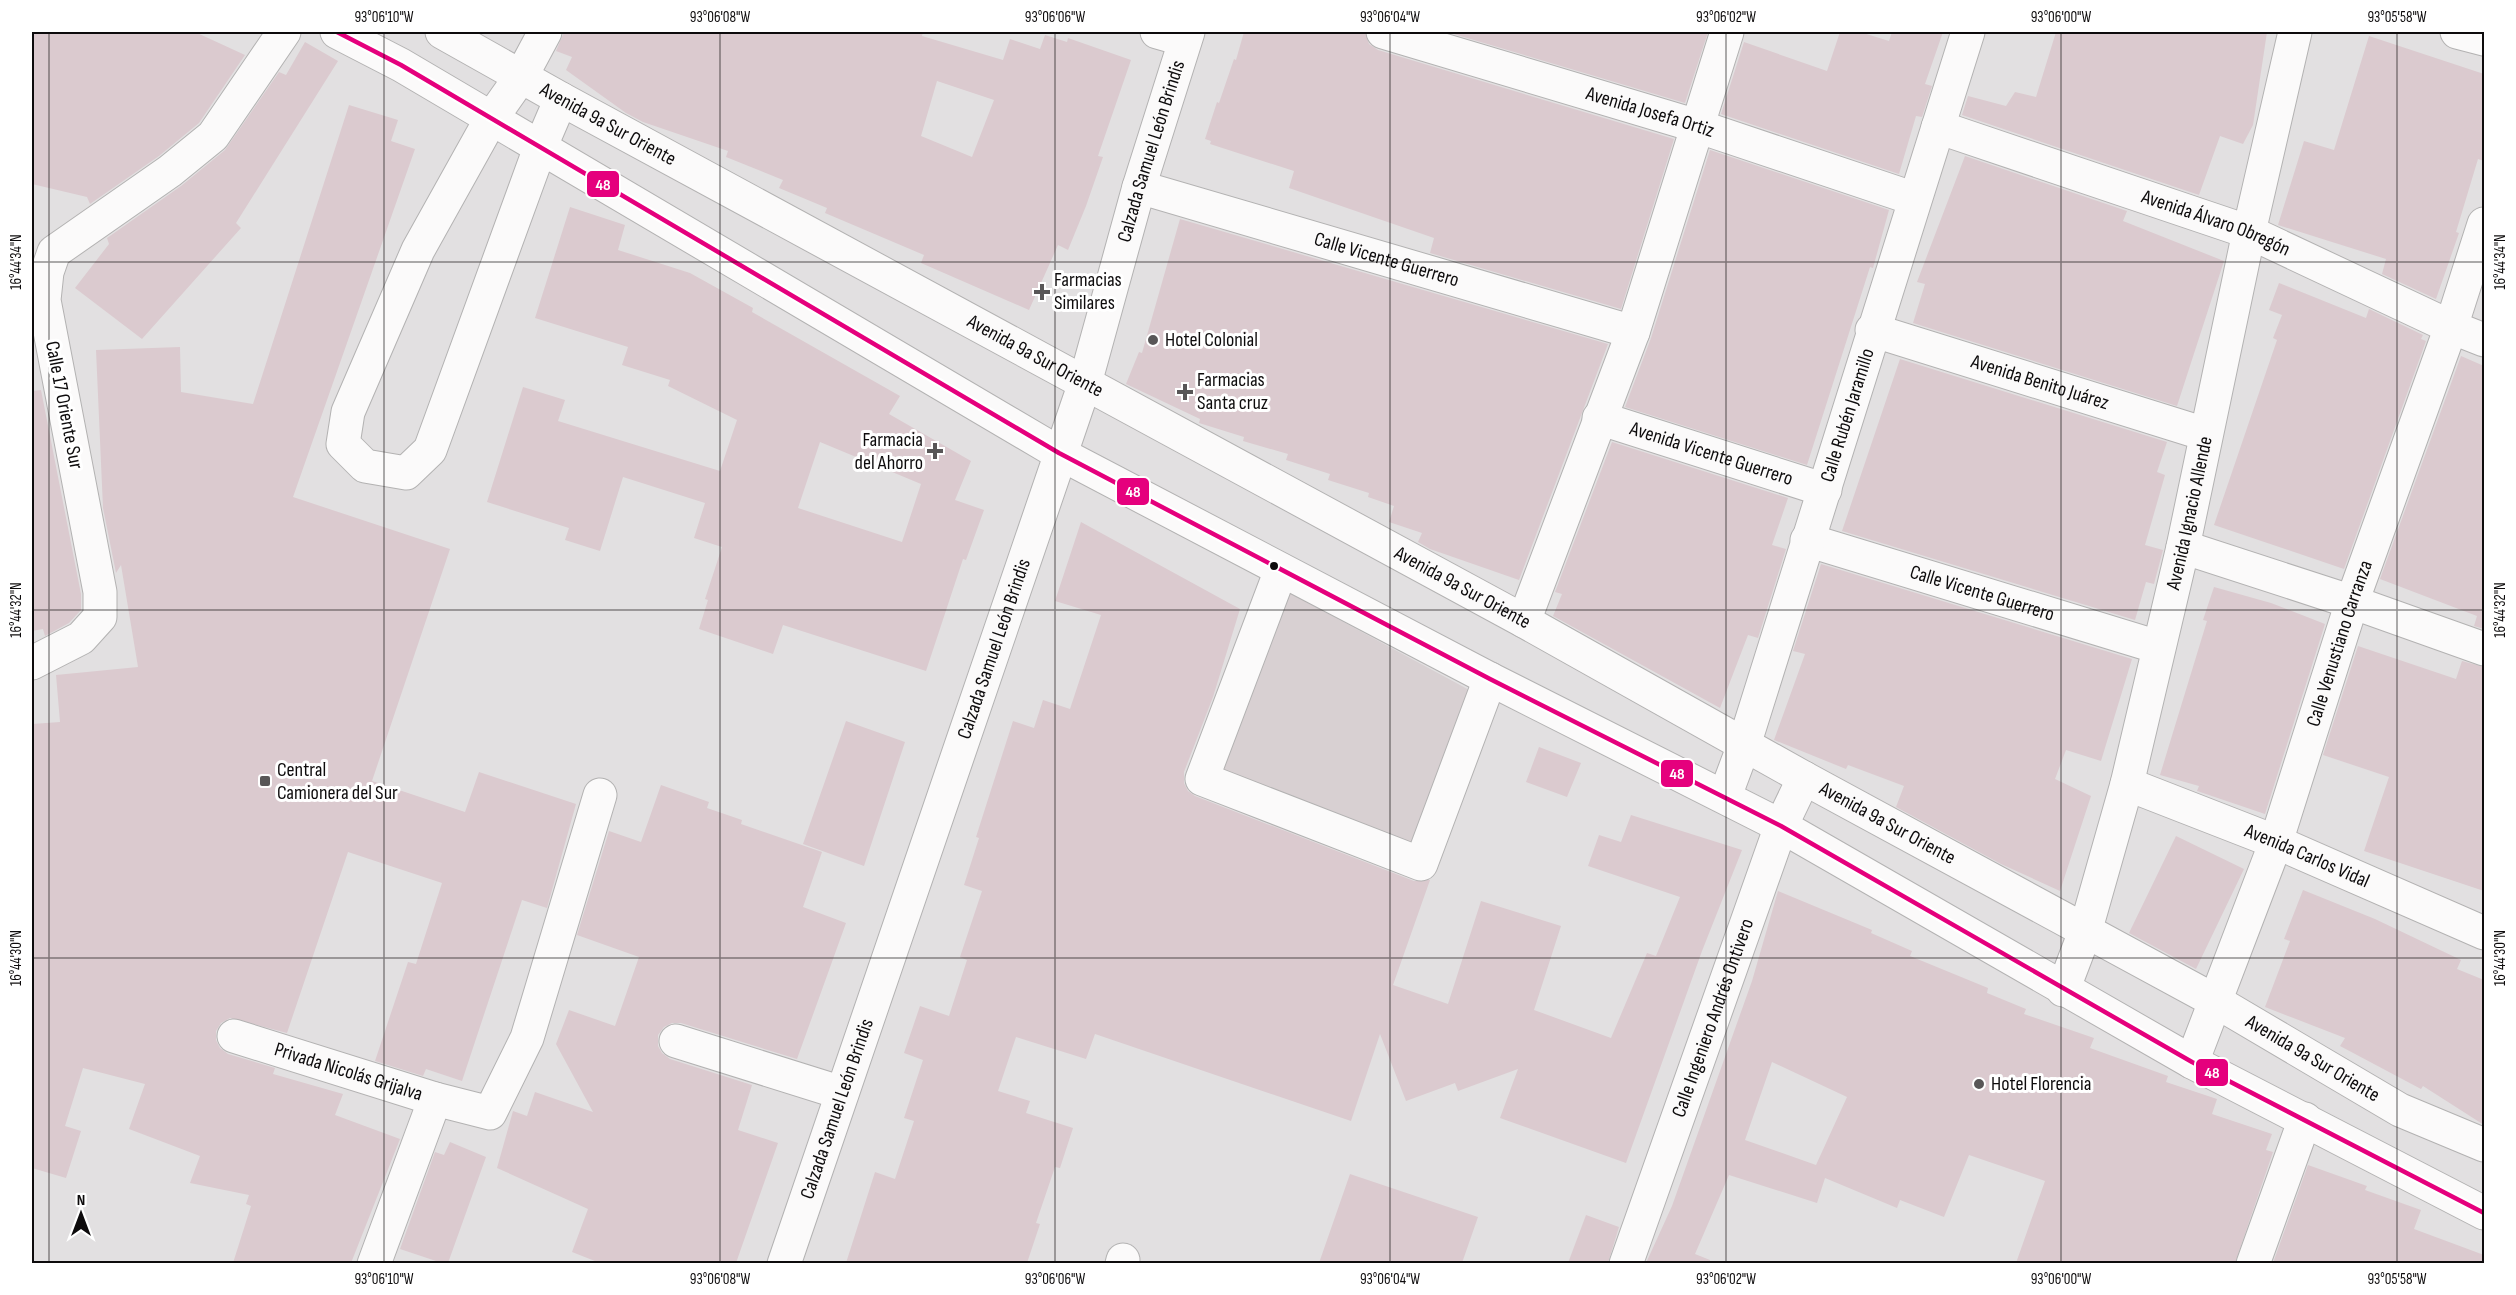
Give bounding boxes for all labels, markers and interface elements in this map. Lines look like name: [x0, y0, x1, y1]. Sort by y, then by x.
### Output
text: 93°06'10"W: [354, 8, 414, 27]
text: 93°06'08"W: [690, 8, 750, 27]
text: 93°06'06"W: [1025, 8, 1085, 27]
text: 93°06'04"W: [1360, 8, 1420, 27]
text: 93°06'02"W: [1696, 8, 1756, 27]
text: 93°06'00"W: [2031, 8, 2092, 27]
text: 93°05'58"W: [2367, 8, 2427, 27]
street label: Calzada Samuel León Brindis: [1112, 57, 1190, 245]
street label: Avenida 9a Sur Oriente: [535, 77, 680, 171]
street label: Avenida Josefa Ortiz: [1582, 81, 1717, 143]
line badge: 48: [586, 170, 620, 198]
text: 48: [595, 176, 611, 195]
street label: Avenida Álvaro Obregón: [2138, 184, 2294, 262]
street label: Calle Vicente Guerrero: [1311, 227, 1462, 292]
text: 16°44'34"N: [7, 234, 26, 290]
text: 16°44'34"N: [2491, 234, 2510, 290]
place label: Farmacias Similares: [1054, 268, 1122, 315]
marker: Farmacias Similares: [1035, 285, 1049, 299]
street label: Avenida 9a Sur Oriente: [962, 309, 1107, 403]
place label: Hotel Colonial: [1165, 328, 1258, 352]
marker: Hotel Colonial: [1146, 333, 1160, 347]
street label: Calle 17 Oriente Sur: [40, 339, 88, 471]
street label: Calle Rubén Jaramillo: [1815, 345, 1880, 485]
street label: Avenida Benito Juárez: [1967, 349, 2112, 415]
place label: Farmacias Santa cruz: [1197, 368, 1268, 415]
marker: Farmacias Santa cruz: [1178, 385, 1192, 399]
street label: Avenida Vicente Guerrero: [1626, 416, 1796, 491]
place label: Farmacia del Ahorro: [855, 428, 923, 475]
street label: Avenida Ignacio Allende: [2161, 434, 2218, 593]
marker: Farmacia del Ahorro: [928, 444, 942, 458]
line badge: 48: [1116, 477, 1150, 506]
text: 48: [1125, 483, 1141, 502]
street label: Avenida 9a Sur Oriente: [1389, 541, 1535, 634]
street label: Calzada Samuel León Brindis: [952, 556, 1036, 742]
street label: Calle Venustiano Carranza: [2301, 557, 2378, 729]
unlabelled marker: [1268, 560, 1280, 572]
street label: Calle Vicente Guerrero: [1907, 560, 2057, 627]
text: 16°44'32"N: [7, 582, 26, 638]
text: 16°44'32"N: [2491, 582, 2510, 638]
place label: Central Camionera del Sur: [277, 758, 398, 805]
line badge: 48: [1660, 759, 1694, 788]
text: 48: [1669, 765, 1685, 784]
marker: Central Camionera del Sur: [258, 774, 272, 788]
street label: Avenida 9a Sur Oriente: [1814, 776, 1960, 870]
street label: Avenida Carlos Vidal: [2240, 819, 2373, 893]
street label: Calle Ingeniero Andrés Ontivero: [1667, 915, 1759, 1121]
text: 16°44'30"N: [7, 930, 26, 986]
text: 16°44'30"N: [2491, 930, 2510, 986]
street label: Avenida 9a Sur Oriente: [2241, 1009, 2384, 1107]
street label: Calzada Samuel León Brindis: [795, 1016, 879, 1202]
street label: Privada Nicolás Grijalva: [271, 1037, 426, 1106]
line badge: 48: [2195, 1058, 2229, 1087]
text: 48: [2204, 1064, 2220, 1083]
place label: Hotel Florencia: [1991, 1072, 2091, 1096]
marker: Hotel Florencia: [1972, 1077, 1986, 1091]
north arrow: [51, 1184, 111, 1244]
text: N: [77, 1191, 85, 1210]
text: 93°06'10"W: [354, 1270, 414, 1289]
text: 93°06'08"W: [690, 1270, 750, 1289]
text: 93°06'06"W: [1025, 1270, 1085, 1289]
text: 93°06'04"W: [1360, 1270, 1420, 1289]
text: 93°06'02"W: [1696, 1270, 1756, 1289]
text: 93°06'00"W: [2031, 1270, 2092, 1289]
text: 93°05'58"W: [2367, 1270, 2427, 1289]

